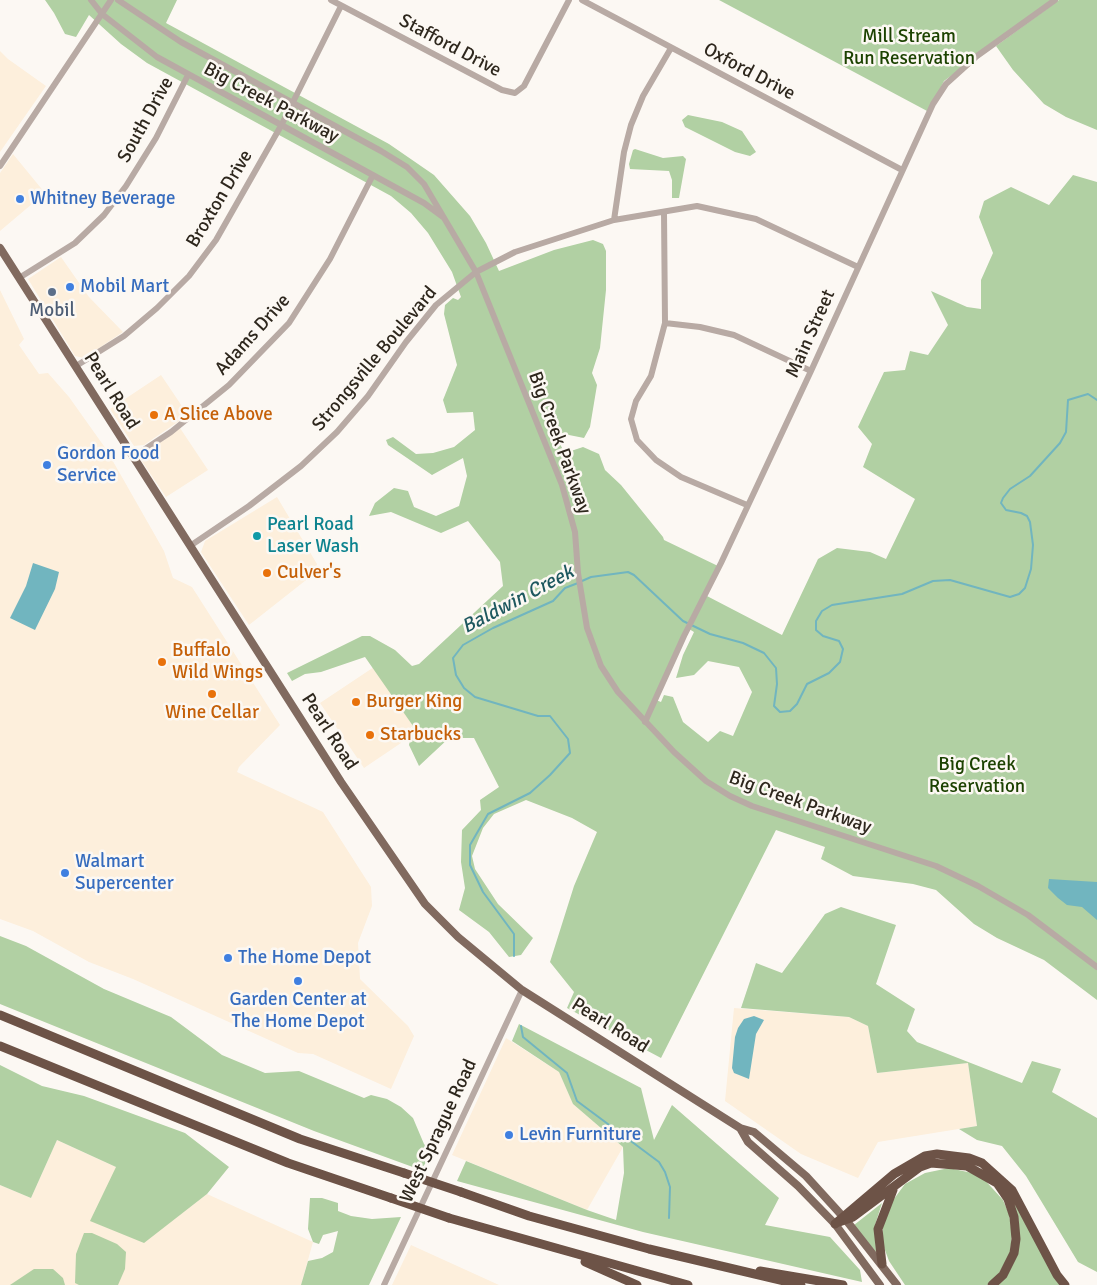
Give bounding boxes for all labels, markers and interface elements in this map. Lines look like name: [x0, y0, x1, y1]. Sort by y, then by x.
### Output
street label: Stafford Drive: [395, 10, 505, 82]
park label: Mill Stream Run Reservation: [843, 26, 975, 70]
street label: Oxford Drive: [699, 38, 799, 106]
street label: Big Creek Parkway: [199, 58, 343, 148]
street label: South Drive: [113, 73, 179, 167]
street label: Broxton Drive: [182, 146, 258, 252]
place label: Whitney Beverage: [30, 188, 176, 210]
marker: Whitney Beverage: [14, 193, 26, 205]
place label: Mobil Mart: [80, 276, 169, 298]
marker: Mobil Mart: [64, 281, 76, 293]
street label: Strongsville Boulevard: [308, 282, 442, 436]
marker: Mobil: [46, 286, 58, 298]
street label: Main Street: [781, 286, 841, 382]
street label: Adams Drive: [211, 290, 295, 380]
place label: Mobil: [29, 300, 75, 322]
street label: Pearl Road: [78, 348, 144, 434]
street label: Big Creek Parkway: [523, 369, 595, 517]
place label: A Slice Above: [164, 404, 273, 426]
marker: A Slice Above: [148, 409, 160, 421]
place label: Gordon Food Service: [57, 443, 160, 487]
marker: Gordon Food Service: [41, 459, 53, 471]
place label: Pearl Road Laser Wash: [267, 514, 359, 558]
marker: Pearl Road Laser Wash: [251, 530, 263, 542]
water label: Baldwin Creek: [458, 560, 578, 640]
place label: Culver's: [277, 562, 341, 584]
marker: Culver's: [261, 567, 273, 579]
place label: Buffalo Wild Wings: [172, 640, 263, 684]
marker: Buffalo Wild Wings: [156, 656, 168, 668]
marker: Wine Cellar: [206, 688, 218, 700]
street label: Pearl Road: [296, 689, 362, 775]
place label: Burger King: [366, 691, 462, 713]
marker: Burger King: [350, 696, 362, 708]
place label: Wine Cellar: [165, 702, 259, 724]
place label: Starbucks: [380, 724, 461, 746]
marker: Starbucks: [364, 729, 376, 741]
park label: Big Creek Reservation: [929, 754, 1025, 798]
street label: Big Creek Parkway: [726, 767, 874, 839]
place label: Walmart Supercenter: [75, 851, 174, 895]
marker: Walmart Supercenter: [59, 867, 71, 879]
place label: The Home Depot: [238, 947, 371, 969]
marker: The Home Depot: [222, 952, 234, 964]
marker: Garden Center at The Home Depot: [292, 975, 304, 987]
place label: Garden Center at The Home Depot: [229, 989, 367, 1033]
street label: Pearl Road: [567, 993, 653, 1059]
street label: West Sprague Road: [396, 1056, 482, 1206]
place label: Levin Furniture: [519, 1124, 641, 1146]
marker: Levin Furniture: [503, 1129, 515, 1141]

